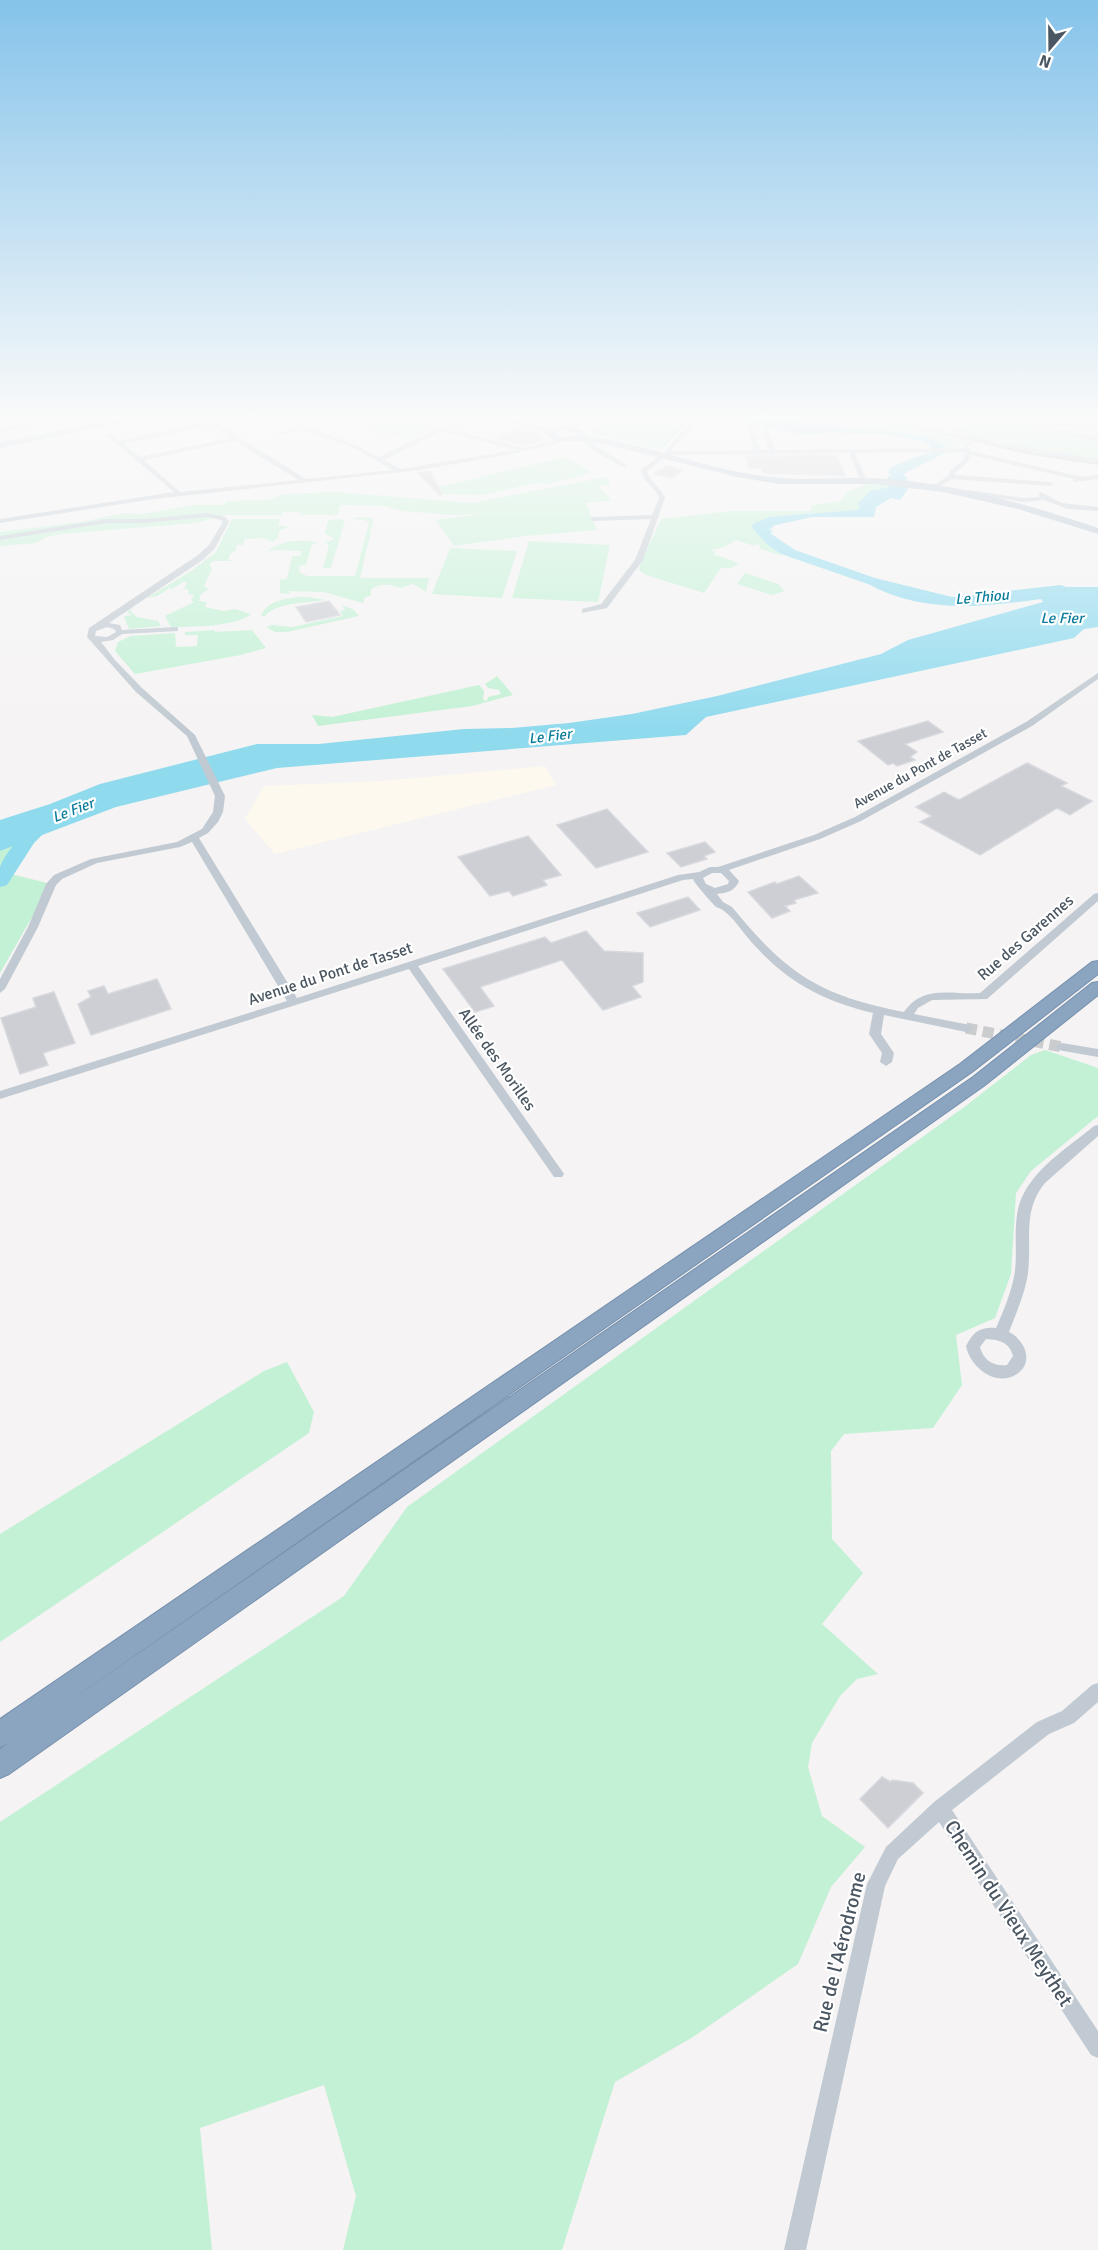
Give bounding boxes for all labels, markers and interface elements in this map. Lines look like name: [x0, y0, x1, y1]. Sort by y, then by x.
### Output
north arrow: [1020, 18, 1080, 78]
text: N: [1037, 50, 1054, 72]
water label: Le Thiou: [954, 586, 1010, 608]
water label: Le Fier: [1040, 609, 1086, 627]
water label: Le Fier: [527, 724, 575, 748]
street label: Avenue du Pont de Tasset: [850, 725, 990, 812]
water label: Le Fier: [50, 793, 99, 826]
street label: Rue des Garennes: [973, 891, 1078, 985]
street label: Avenue du Pont de Tasset: [246, 938, 415, 1010]
street label: Allée des Morilles: [454, 1004, 540, 1115]
street label: Chemin du Vieux Meythet: [939, 1815, 1078, 2011]
street label: Rue de l'Aérodrome: [807, 1869, 872, 2035]

